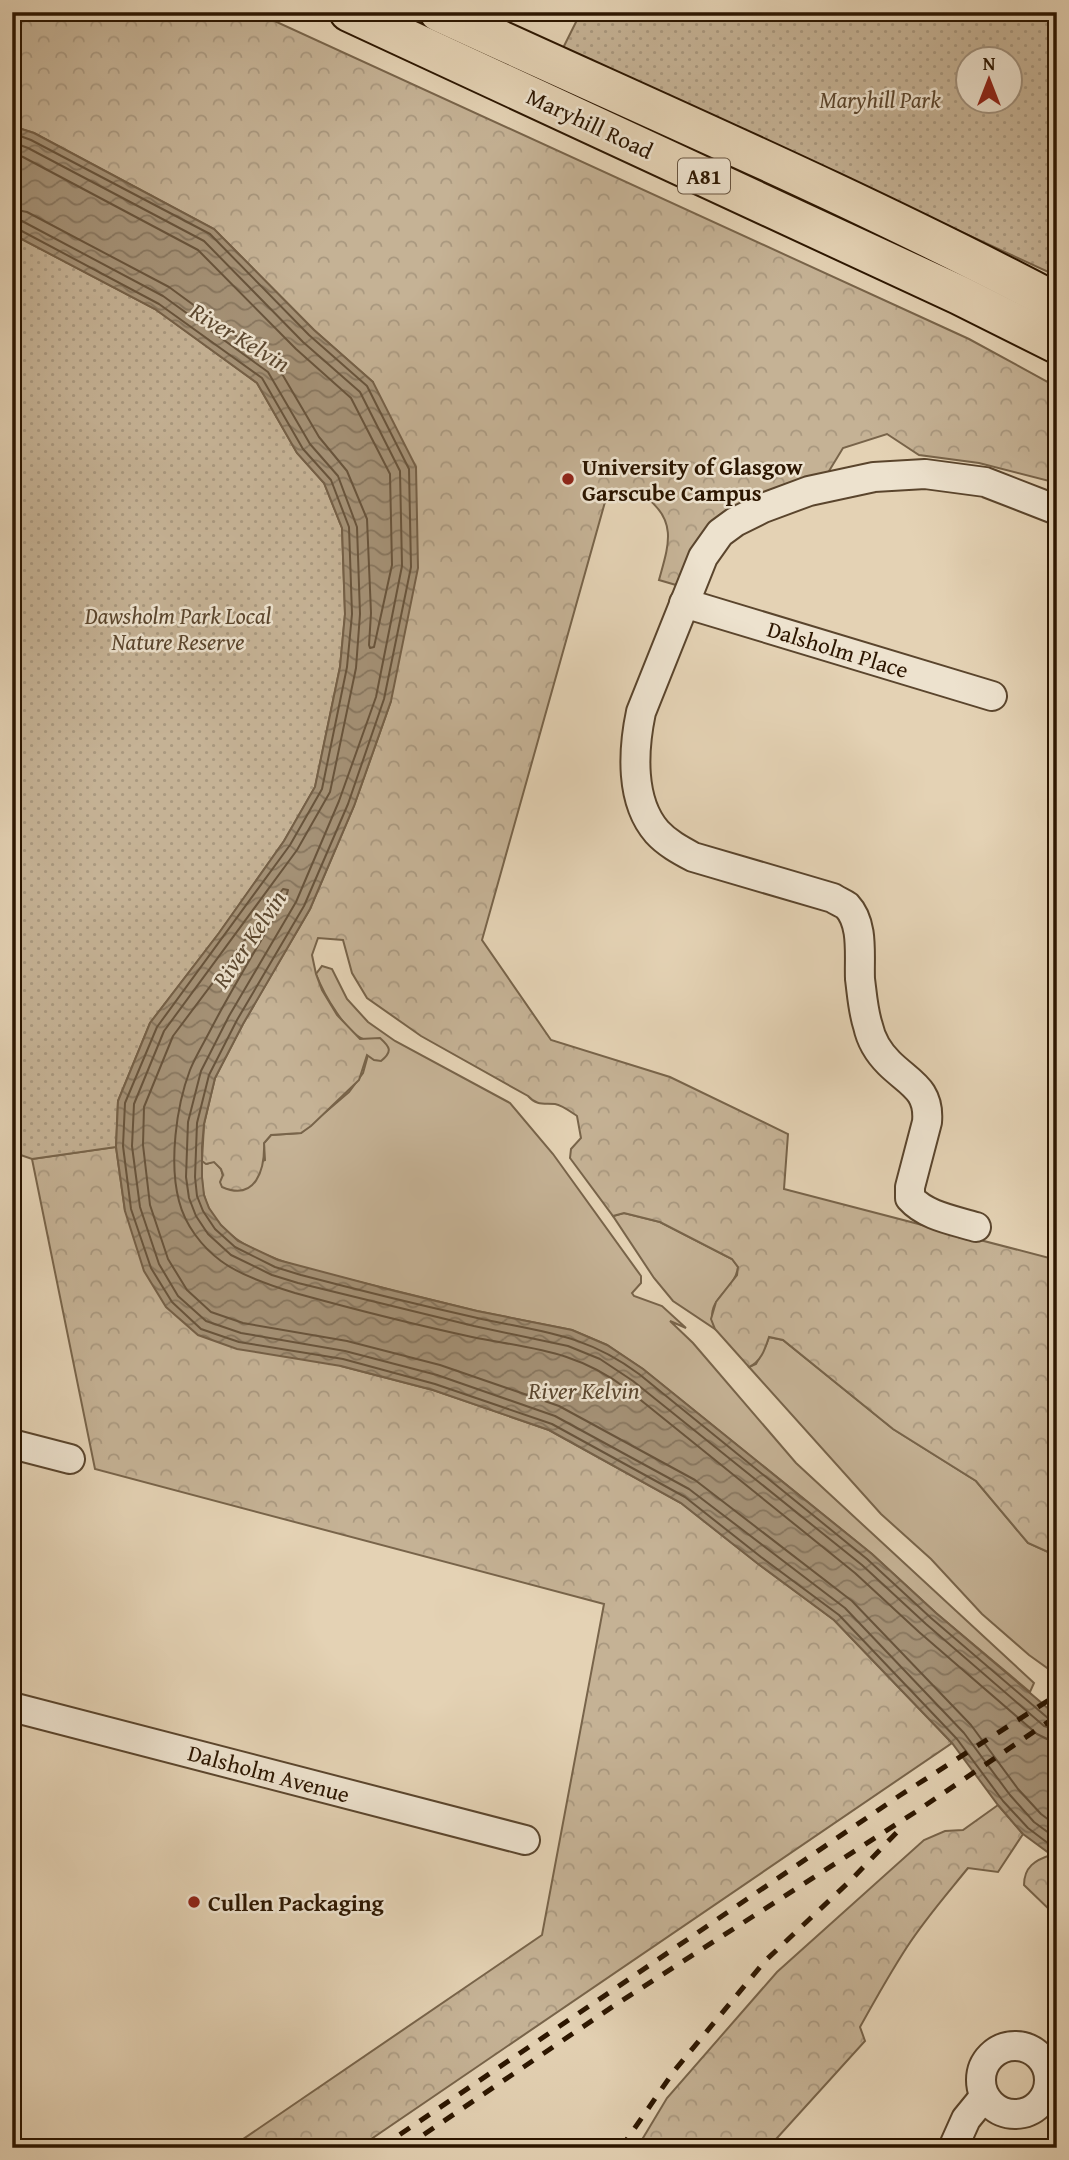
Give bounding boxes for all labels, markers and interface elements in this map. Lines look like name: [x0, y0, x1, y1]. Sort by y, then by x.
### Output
north arrow: [954, 46, 1024, 116]
text: N: [983, 49, 996, 77]
street label: Maryhill Road: [521, 79, 659, 167]
park label: Maryhill Park: [819, 83, 941, 116]
road number: A81: [678, 158, 730, 194]
water label: River Kelvin: [182, 293, 297, 381]
place label: University of Glasgow Garscube Campus: [582, 450, 803, 509]
marker: University of Glasgow Garscube Campus: [560, 471, 576, 487]
park label: Dawsholm Park Local Nature Reserve: [84, 599, 272, 658]
street label: Dalsholm Place: [763, 612, 913, 686]
water label: River Kelvin: [203, 883, 295, 996]
water label: River Kelvin: [527, 1373, 640, 1408]
street label: Dalsholm Avenue: [185, 1736, 353, 1810]
place label: Cullen Packaging: [208, 1886, 385, 1919]
marker: Cullen Packaging: [186, 1894, 202, 1910]

